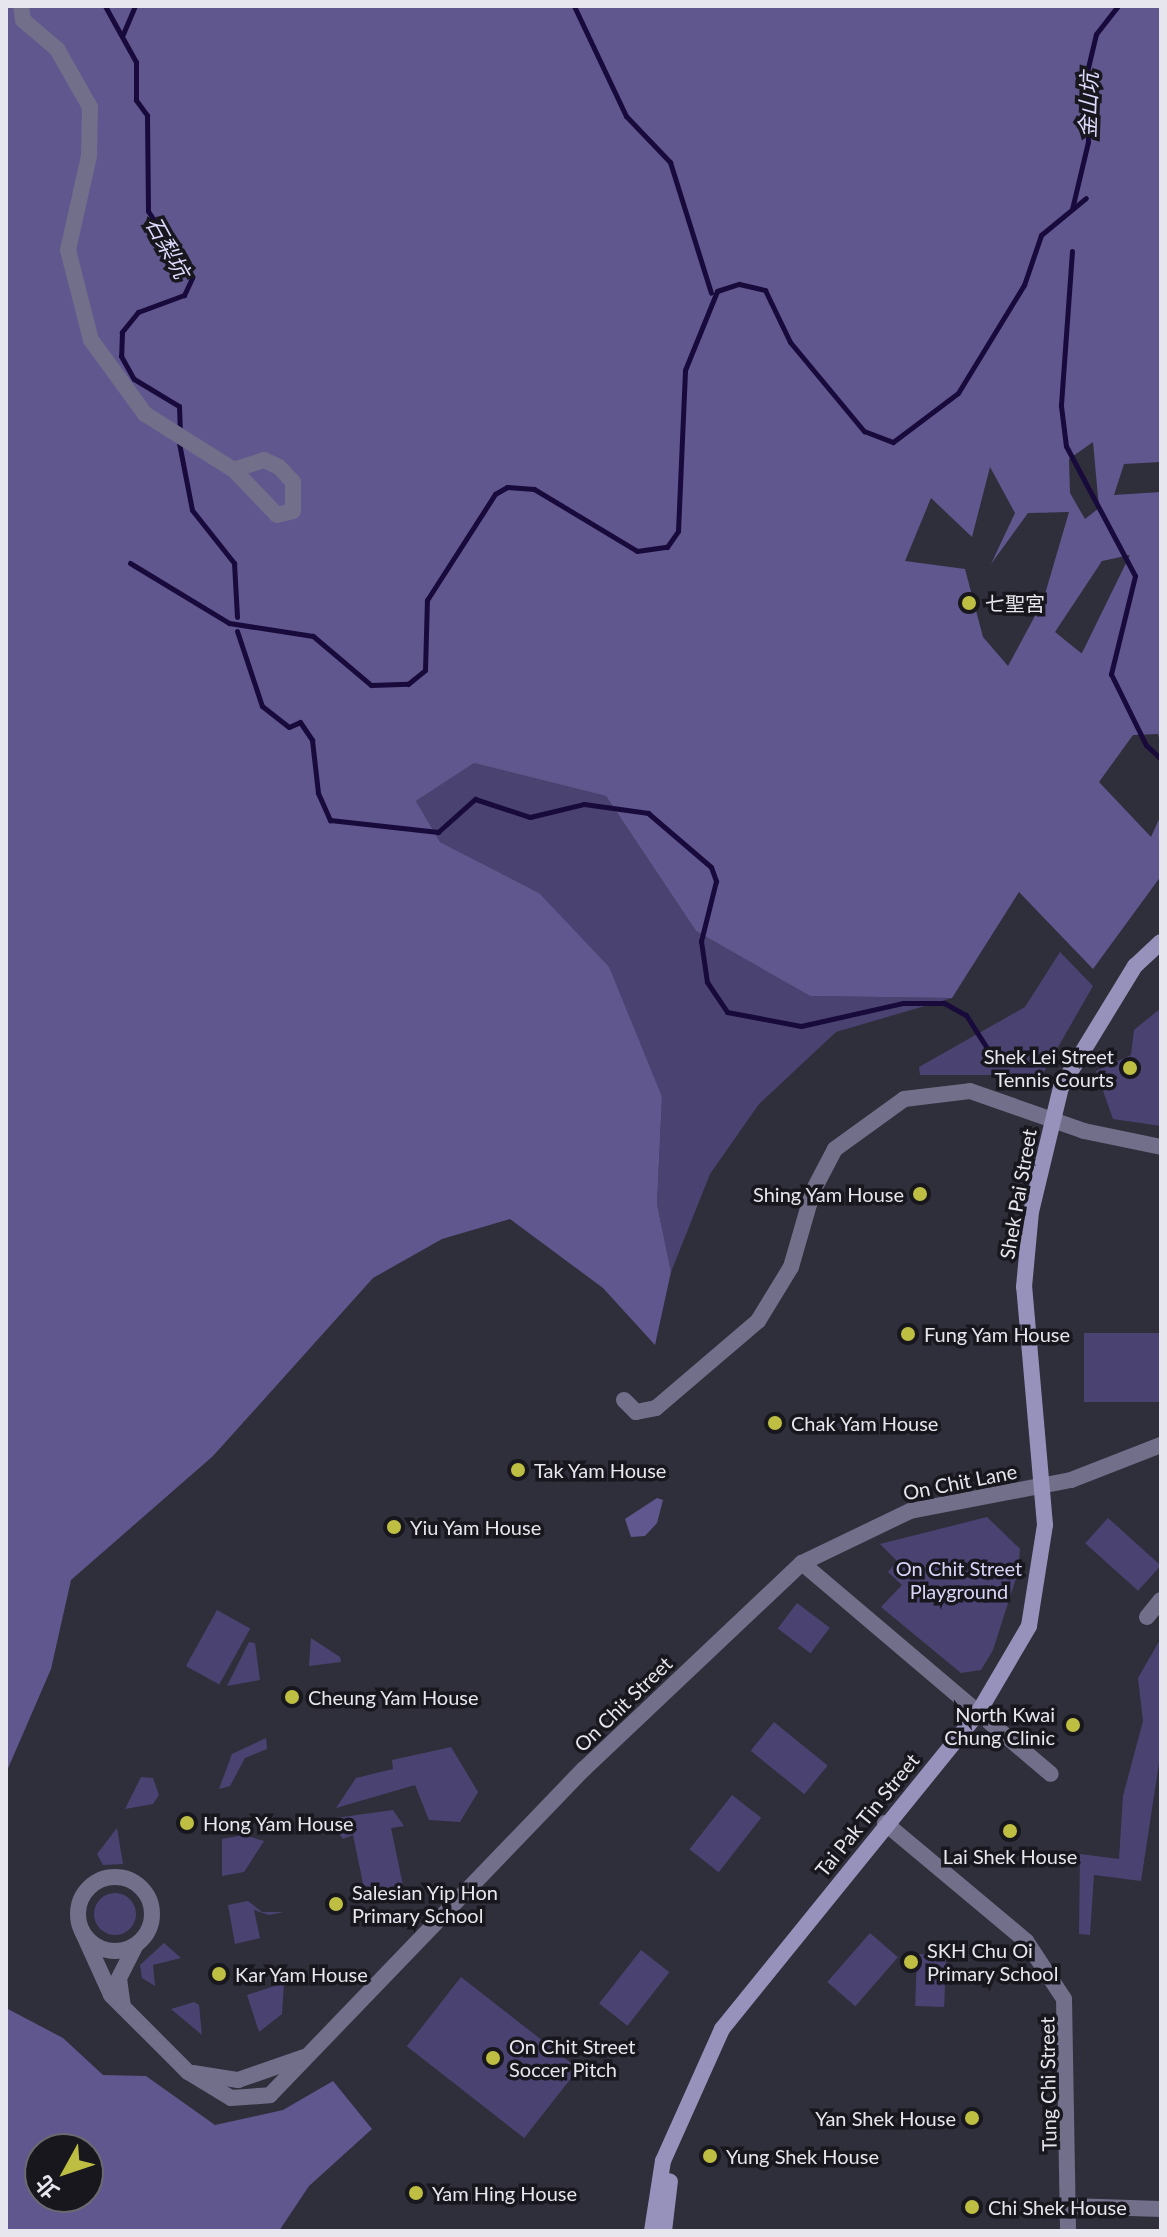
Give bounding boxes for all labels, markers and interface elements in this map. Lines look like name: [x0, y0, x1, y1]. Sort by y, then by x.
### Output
water label: 金山坑: [1074, 72, 1102, 138]
water label: 石梨坑: [140, 212, 196, 282]
place label: 七聖宮: [985, 591, 1045, 615]
marker: 七聖宮: [960, 594, 978, 612]
place label: Shek Lei Street Tennis Courts: [984, 1044, 1114, 1091]
marker: Shek Lei Street Tennis Courts: [1121, 1059, 1139, 1077]
street label: Shek Pai Street: [995, 1127, 1041, 1261]
place label: Shing Yam House: [752, 1182, 904, 1206]
marker: Shing Yam House: [911, 1185, 929, 1203]
place label: Fung Yam House: [924, 1322, 1071, 1346]
marker: Fung Yam House: [899, 1325, 917, 1343]
place label: Chak Yam House: [791, 1411, 939, 1435]
marker: Chak Yam House: [766, 1414, 784, 1432]
place label: Tak Yam House: [534, 1458, 667, 1482]
street label: On Chit Lane: [901, 1459, 1019, 1505]
marker: Tak Yam House: [509, 1461, 527, 1479]
place label: Yiu Yam House: [410, 1515, 542, 1539]
marker: Yiu Yam House: [385, 1518, 403, 1536]
park label: On Chit Street Playground: [896, 1556, 1022, 1603]
street label: On Chit Street: [569, 1651, 677, 1757]
place label: Cheung Yam House: [308, 1685, 479, 1709]
marker: Cheung Yam House: [283, 1688, 301, 1706]
place label: North Kwai Chung Clinic: [944, 1702, 1055, 1749]
marker: North Kwai Chung Clinic: [1062, 1714, 1084, 1736]
street label: Tai Pak Tin Street: [810, 1748, 924, 1882]
place label: Hong Yam House: [203, 1811, 354, 1835]
marker: Hong Yam House: [178, 1814, 196, 1832]
marker: Lai Shek House: [1001, 1822, 1019, 1840]
place label: Lai Shek House: [943, 1844, 1077, 1868]
place label: Salesian Yip Hon Primary School: [352, 1880, 499, 1927]
marker: Salesian Yip Hon Primary School: [327, 1895, 345, 1913]
place label: SKH Chu Oi Primary School: [927, 1938, 1059, 1985]
marker: SKH Chu Oi Primary School: [902, 1953, 920, 1971]
place label: Kar Yam House: [235, 1962, 369, 1986]
marker: Kar Yam House: [210, 1965, 228, 1983]
street label: Tung Chi Street: [1035, 2016, 1061, 2152]
place label: On Chit Street Soccer Pitch: [509, 2034, 635, 2081]
marker: On Chit Street Soccer Pitch: [484, 2049, 502, 2067]
place label: Yan Shek House: [815, 2106, 956, 2130]
marker: Yan Shek House: [963, 2109, 981, 2127]
north arrow: [24, 2133, 104, 2213]
place label: Yung Shek House: [726, 2144, 879, 2168]
marker: Yung Shek House: [701, 2147, 719, 2165]
text: 北: [29, 2170, 64, 2205]
place label: Yam Hing House: [432, 2181, 577, 2205]
marker: Yam Hing House: [407, 2184, 425, 2202]
place label: Chi Shek House: [988, 2195, 1127, 2219]
marker: Chi Shek House: [963, 2198, 981, 2216]

